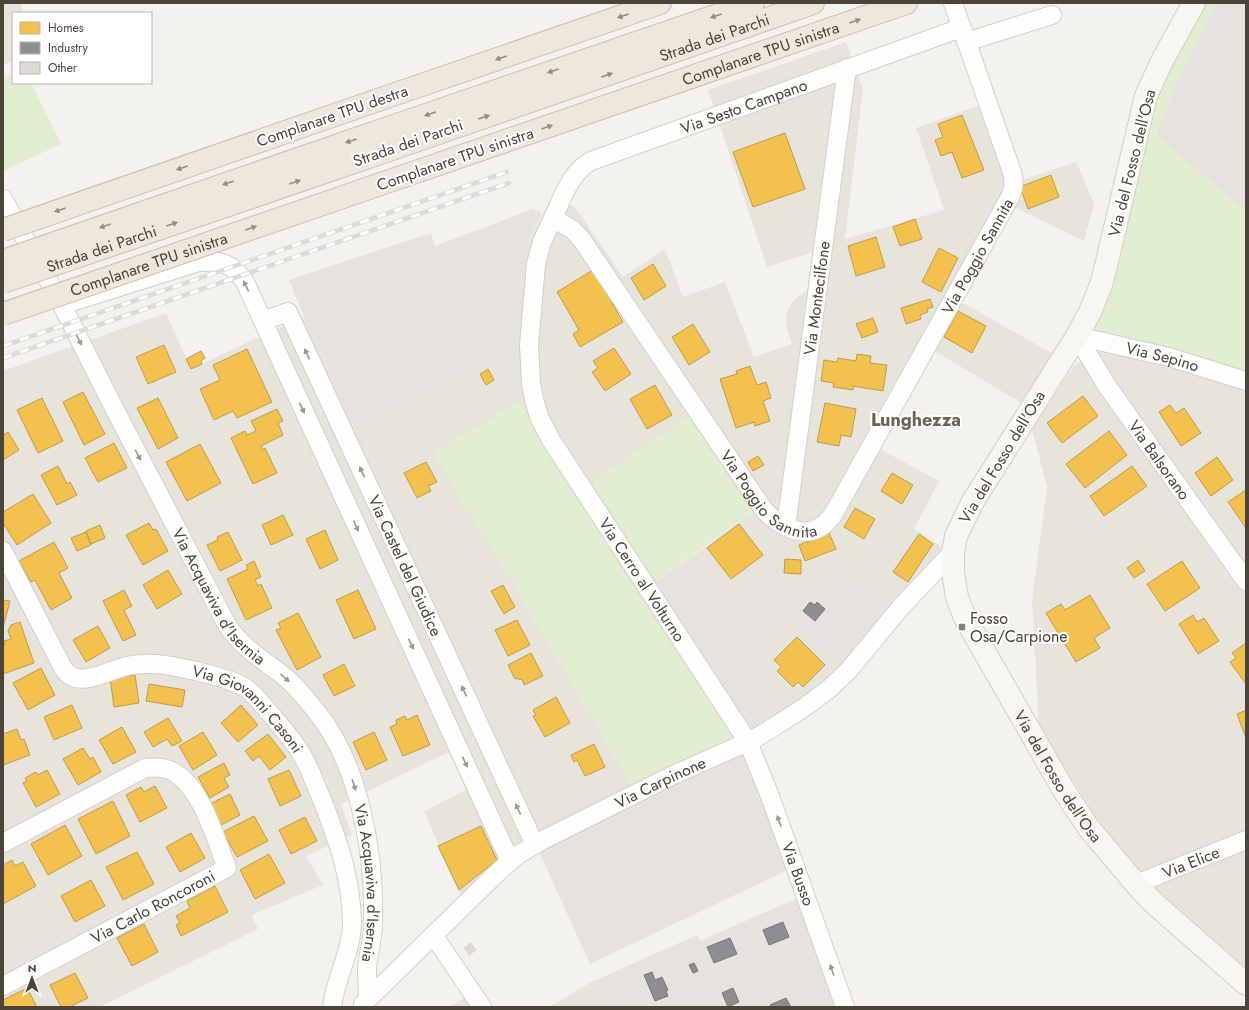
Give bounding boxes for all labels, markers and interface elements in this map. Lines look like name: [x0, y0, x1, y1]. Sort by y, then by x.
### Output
street label: Strada dei Parchi: [656, 7, 773, 67]
legend: [12, 12, 152, 84]
one-way arrow: [617, 13, 629, 19]
one-way arrow: [709, 13, 721, 19]
street label: Complanare TPU sinistra: [679, 15, 842, 91]
one-way arrow: [850, 17, 862, 23]
text: Homes: [48, 19, 84, 37]
text: Industry: [48, 39, 89, 57]
one-way arrow: [494, 55, 506, 61]
text: Other: [48, 59, 78, 77]
one-way arrow: [547, 69, 559, 75]
one-way arrow: [602, 71, 614, 77]
street label: Via Sesto Campano: [677, 73, 811, 139]
street label: Complanare TPU destra: [253, 79, 411, 153]
street label: Via del Fosso dell'Osa: [1103, 87, 1161, 239]
one-way arrow: [424, 111, 436, 117]
street label: Strada dei Parchi: [350, 113, 466, 173]
one-way arrow: [479, 114, 491, 120]
street label: Complanare TPU sinistra: [373, 121, 537, 197]
one-way arrow: [542, 123, 554, 129]
one-way arrow: [344, 138, 356, 144]
one-way arrow: [176, 165, 188, 171]
one-way arrow: [290, 179, 302, 185]
one-way arrow: [222, 181, 234, 187]
street label: Via Poggio Sannita: [936, 194, 1019, 318]
one-way arrow: [53, 207, 65, 213]
street label: Strada dei Parchi: [43, 219, 160, 278]
one-way arrow: [167, 221, 179, 227]
one-way arrow: [99, 223, 111, 229]
one-way arrow: [246, 225, 258, 231]
street label: Complanare TPU sinistra: [67, 226, 230, 302]
street label: Via Montecilfone: [797, 240, 835, 357]
one-way arrow: [243, 280, 250, 291]
one-way arrow: [76, 334, 82, 345]
street label: Via Sepino: [1124, 336, 1202, 377]
one-way arrow: [304, 348, 310, 359]
street label: Via del Fosso dell'Osa: [953, 386, 1051, 528]
one-way arrow: [299, 402, 305, 413]
district label: Lunghezza: [871, 407, 961, 433]
street label: Via Balsorano: [1123, 415, 1196, 505]
street label: Via Poggio Sannita: [715, 445, 819, 543]
one-way arrow: [135, 450, 141, 461]
one-way arrow: [359, 466, 365, 477]
street label: Via Castel del Giudice: [363, 491, 448, 640]
street label: Via Cerro al Volturno: [593, 514, 691, 647]
one-way arrow: [354, 520, 360, 532]
street label: Via Acquaviva d'Isernia: [167, 524, 270, 670]
place label: Fosso Osa/Carpione: [970, 607, 1068, 648]
marker: Fosso Osa/Carpione: [957, 622, 967, 632]
one-way arrow: [408, 638, 414, 650]
street label: Via Giovanni Casoni: [190, 659, 309, 757]
one-way arrow: [279, 673, 290, 682]
one-way arrow: [460, 685, 466, 697]
street label: Via del Fosso dell'Osa: [1009, 706, 1108, 847]
street label: Via Carpinone: [611, 751, 709, 814]
one-way arrow: [462, 756, 468, 768]
one-way arrow: [351, 780, 357, 792]
street label: Via Acquaviva d'Isernia: [349, 801, 385, 964]
one-way arrow: [515, 803, 521, 815]
one-way arrow: [776, 815, 782, 827]
street label: Via Busso: [776, 839, 820, 909]
street label: Via Elice: [1159, 840, 1223, 884]
street label: Via Carlo Roncoroni: [87, 865, 219, 949]
north arrow: [12, 958, 52, 998]
text: N: [28, 960, 36, 976]
one-way arrow: [829, 964, 835, 976]

